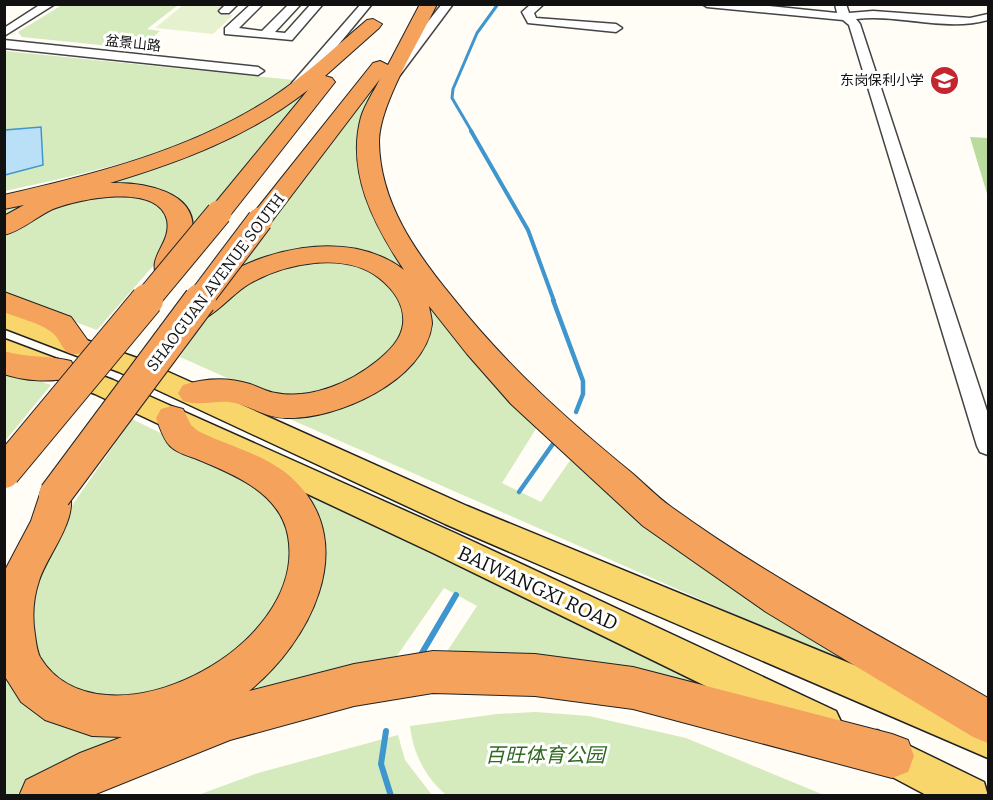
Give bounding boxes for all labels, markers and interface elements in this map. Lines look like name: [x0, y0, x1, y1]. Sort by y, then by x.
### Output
street label: 盆景山路: [104, 32, 162, 55]
school or university icon: 东岗保利小学: [929, 64, 961, 96]
place label: 东岗保利小学: [840, 72, 924, 89]
street label: SHAOGUAN AVENUE SOUTH: [142, 190, 288, 375]
street label: BAIWANGXI ROAD: [454, 540, 622, 636]
park label: 百旺体育公园: [485, 743, 608, 767]

